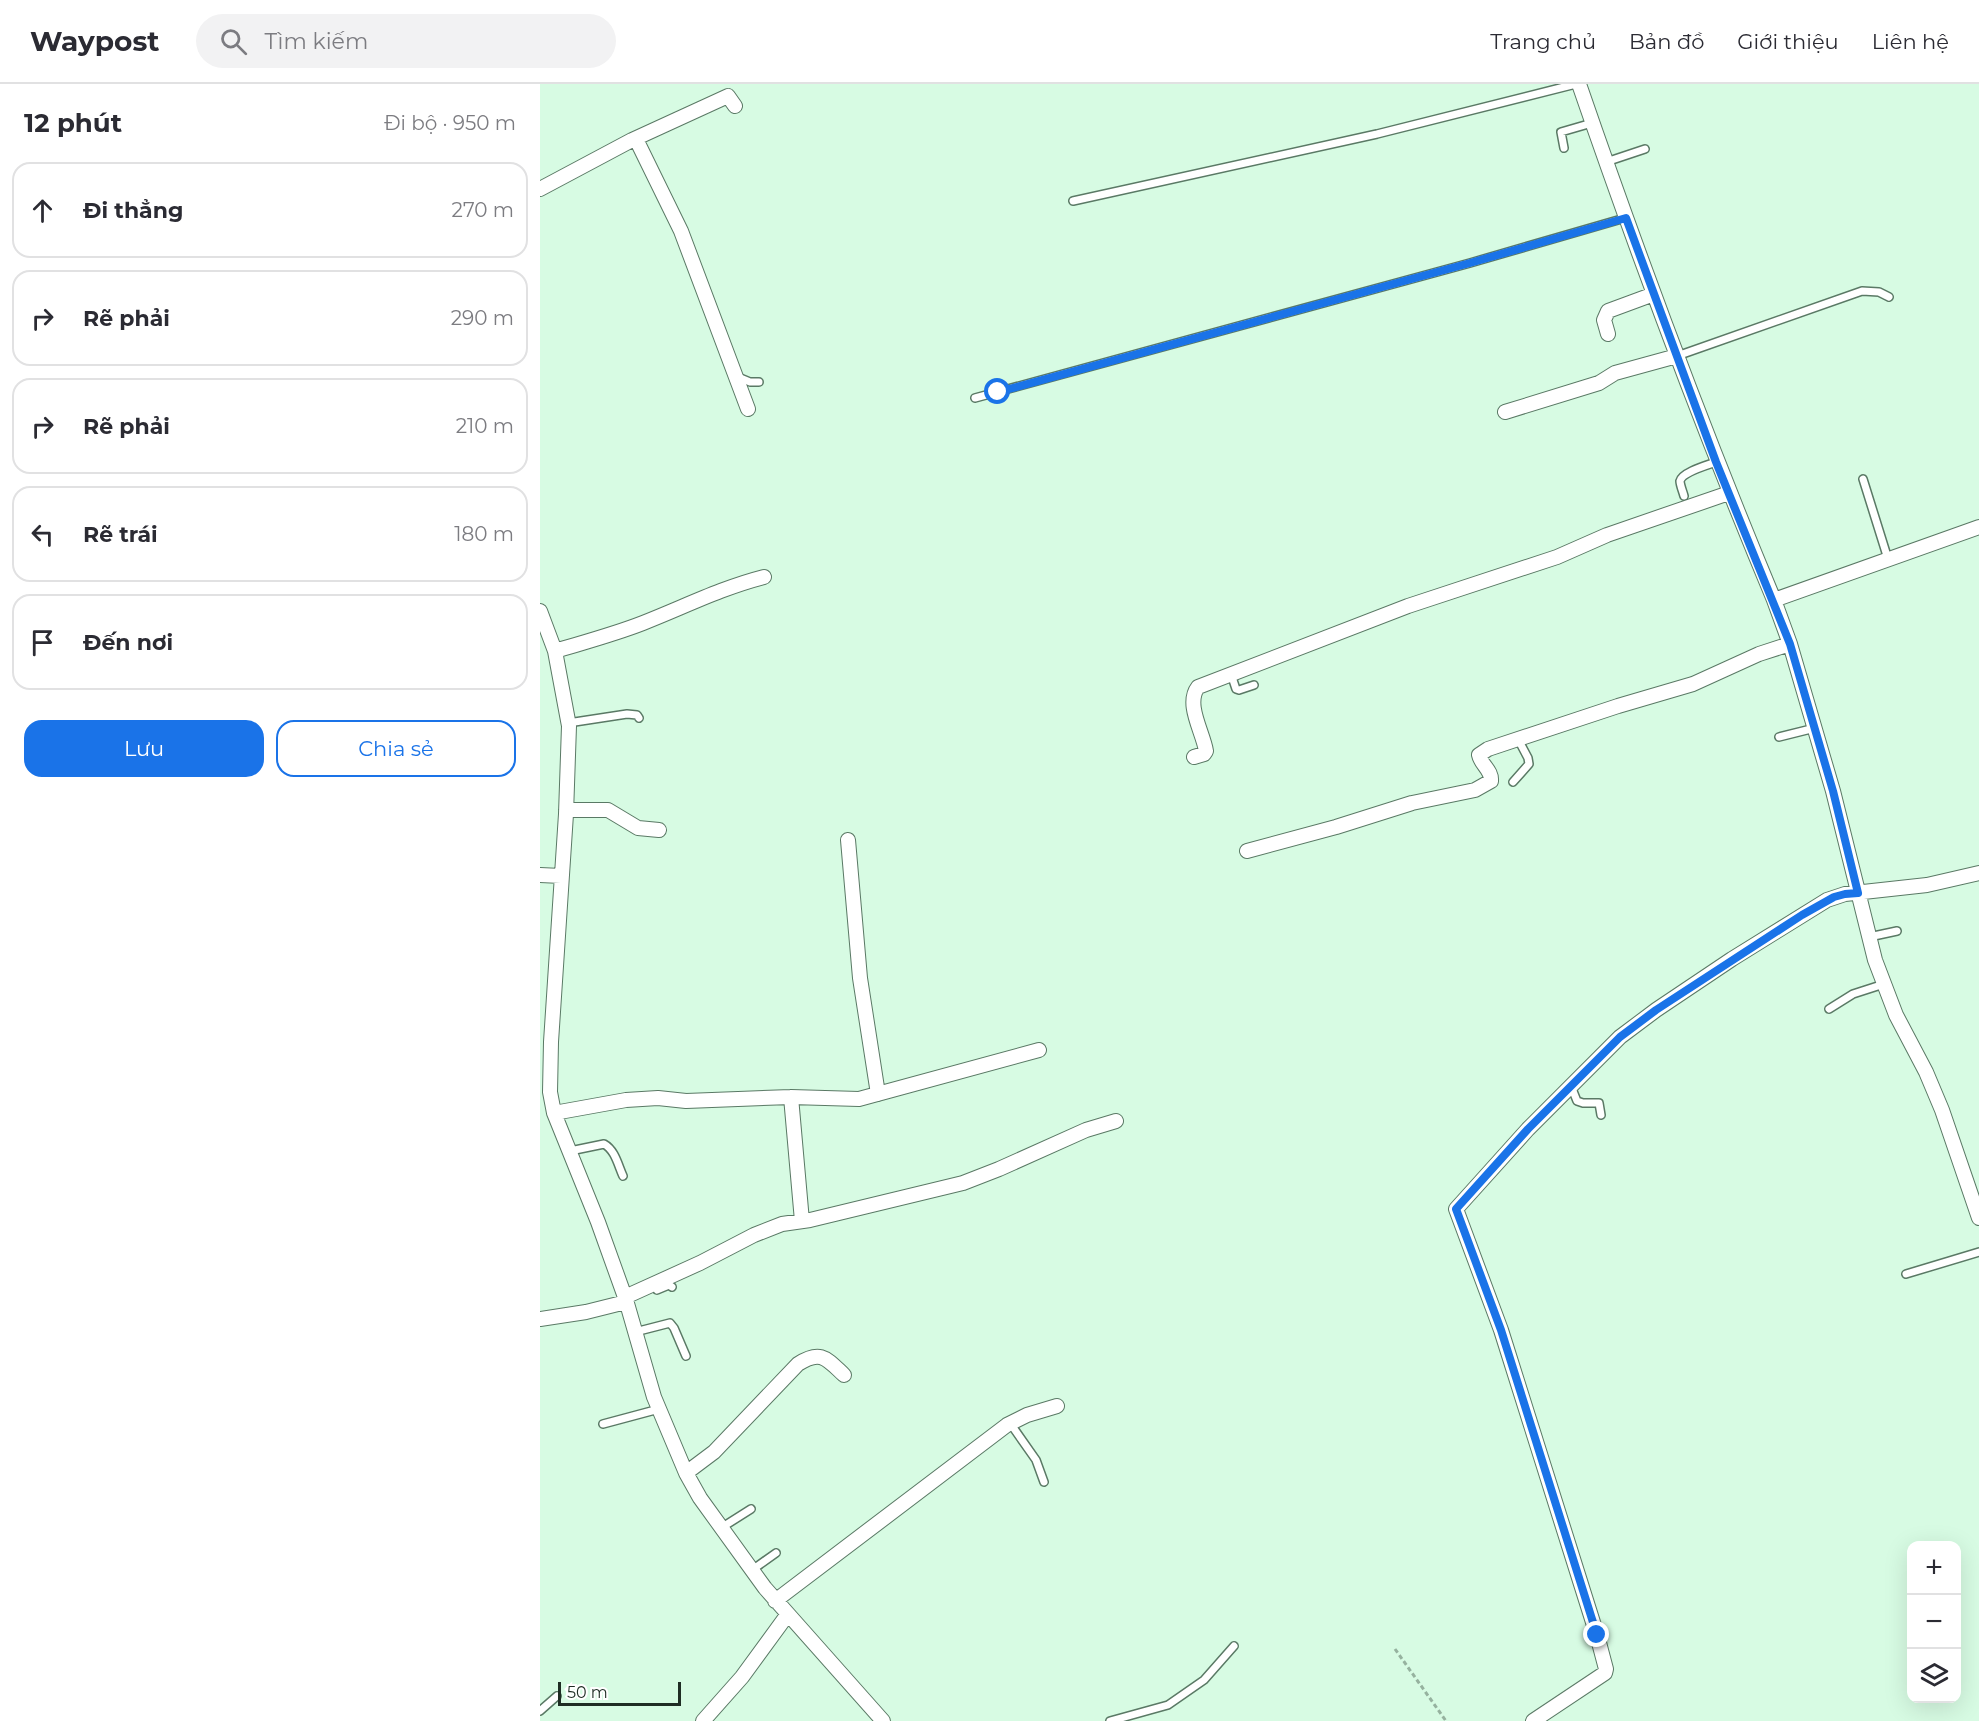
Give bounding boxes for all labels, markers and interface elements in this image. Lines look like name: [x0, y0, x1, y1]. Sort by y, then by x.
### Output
search box: [196, 14, 616, 68]
text: Waypost: [30, 24, 160, 58]
icon: search: [217, 25, 250, 58]
text: Tìm kiếm: [265, 28, 368, 55]
text: Trang chủ: [1490, 29, 1596, 54]
text: Bản đồ: [1629, 29, 1704, 54]
text: Giới thiệu: [1737, 29, 1839, 54]
text: Liên hệ: [1872, 29, 1949, 54]
text: 12 phút: [24, 107, 122, 139]
text: Đi bộ · 950 m: [384, 111, 516, 135]
icon: ahead: [26, 194, 59, 227]
text: Đi thẳng: [83, 197, 183, 224]
text: 270 m: [452, 198, 514, 222]
icon: right: [26, 302, 59, 335]
text: Rẽ phải: [83, 305, 170, 332]
text: 290 m: [451, 306, 514, 330]
route start: [984, 378, 1010, 404]
icon: right: [26, 410, 59, 443]
text: Rẽ phải: [83, 413, 170, 440]
text: 210 m: [456, 414, 514, 438]
icon: left: [26, 518, 59, 551]
text: Rẽ trái: [83, 521, 158, 548]
text: 180 m: [454, 522, 514, 546]
icon: arrive: [26, 626, 59, 659]
text: Đến nơi: [83, 629, 173, 656]
button: Lưu: [24, 720, 264, 777]
button: Chia sẻ: [276, 720, 516, 777]
map controls: [1907, 1541, 1961, 1703]
button: +: [1907, 1541, 1961, 1595]
button: −: [1907, 1595, 1961, 1649]
route end: [1583, 1621, 1609, 1647]
button: layers: [1907, 1649, 1961, 1703]
scale bar: [558, 1679, 681, 1706]
text: 50 m: [567, 1683, 608, 1702]

